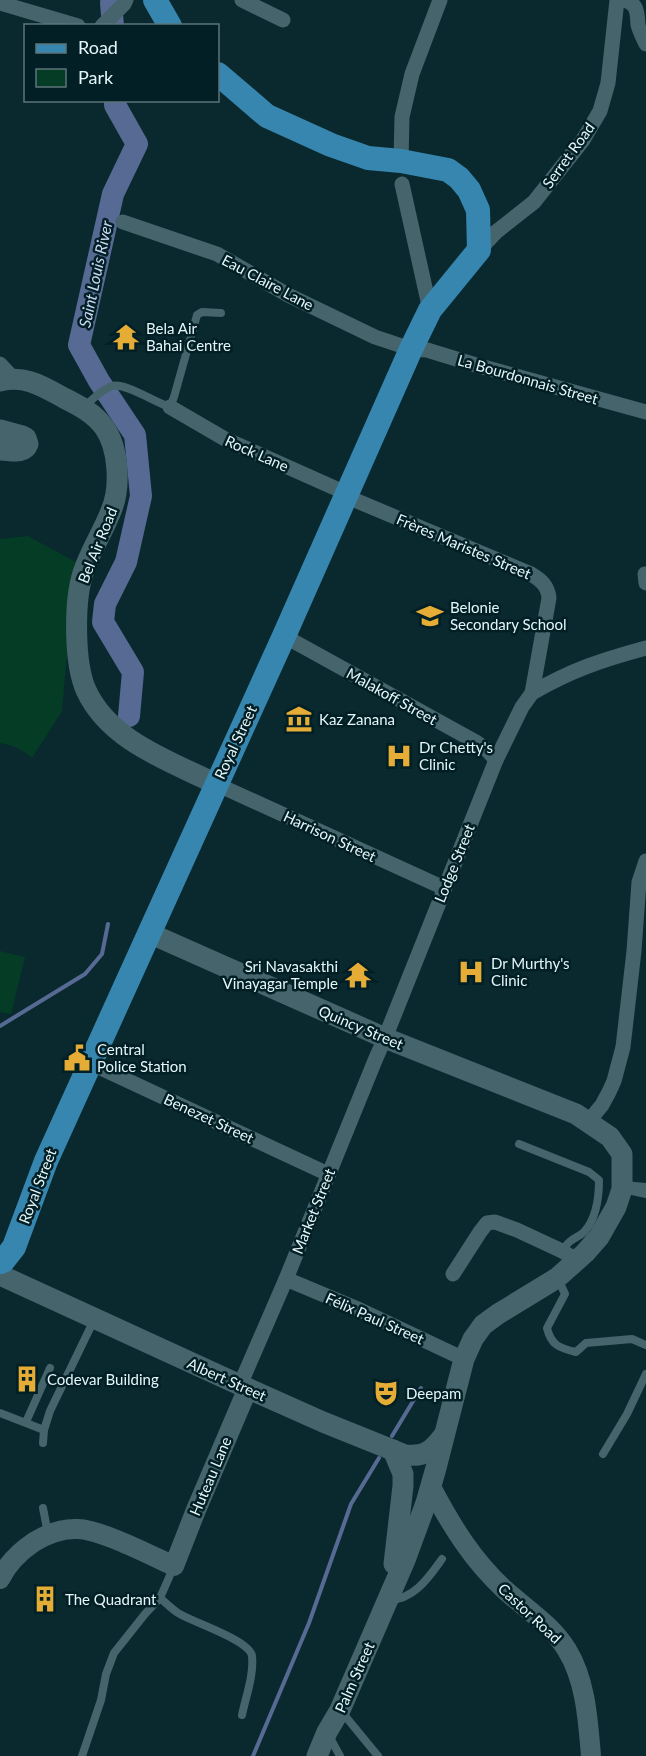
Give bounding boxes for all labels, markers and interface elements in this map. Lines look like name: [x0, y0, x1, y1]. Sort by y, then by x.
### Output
legend: [24, 24, 219, 102]
text: Road: [78, 36, 118, 58]
text: Park: [78, 66, 114, 88]
street label: Serret Road: [538, 119, 598, 191]
water label: Saint Louis River: [74, 218, 116, 329]
street label: Eau Claire Lane: [219, 250, 317, 314]
place label: Bela Air Bahai Centre: [146, 319, 231, 354]
temple icon: Bela Air Bahai Centre: [111, 322, 141, 352]
street label: La Bourdonnais Street: [456, 350, 601, 408]
street label: Rock Lane: [223, 431, 292, 475]
street label: Bel Air Road: [74, 504, 120, 586]
street label: Frères Maristes Street: [394, 510, 534, 583]
place label: Belonie Secondary School: [450, 598, 567, 633]
school or university icon: Belonie Secondary School: [415, 601, 445, 631]
street label: Malakoff Street: [344, 664, 441, 729]
street label: Royal Street: [210, 702, 260, 782]
museum icon: Kaz Zanana: [284, 704, 314, 734]
place label: Kaz Zanana: [319, 710, 395, 728]
place label: Dr Chetty's Clinic: [419, 738, 493, 773]
hospital icon: Dr Chetty's Clinic: [384, 741, 414, 771]
street label: Harrison Street: [281, 807, 380, 866]
street label: Lodge Street: [430, 821, 478, 905]
place label: Dr Murthy's Clinic: [491, 954, 570, 989]
place label: Sri Navasakthi Vinayagar Temple: [223, 957, 338, 992]
hospital icon: Dr Murthy's Clinic: [456, 957, 486, 987]
temple icon: Sri Navasakthi Vinayagar Temple: [343, 960, 373, 990]
street label: Quincy Street: [316, 1001, 407, 1053]
place label: Central Police Station: [97, 1040, 187, 1075]
public building icon: Central Police Station: [62, 1043, 92, 1073]
street label: Benezet Street: [161, 1089, 257, 1147]
street label: Royal Street: [14, 1145, 60, 1226]
street label: Market Street: [288, 1165, 339, 1256]
street label: Félix Paul Street: [323, 1288, 427, 1348]
street label: Albert Street: [185, 1354, 270, 1405]
building icon: Codevar Building: [12, 1364, 42, 1394]
place label: Codevar Building: [47, 1370, 159, 1388]
theatre icon: Deepam: [371, 1378, 401, 1408]
place label: Deepam: [406, 1384, 461, 1402]
street label: Huteau Lane: [185, 1434, 235, 1518]
street label: Castor Road: [495, 1579, 565, 1647]
building icon: The Quadrant: [30, 1584, 60, 1614]
place label: The Quadrant: [65, 1590, 157, 1608]
street label: Palm Street: [330, 1638, 378, 1715]

